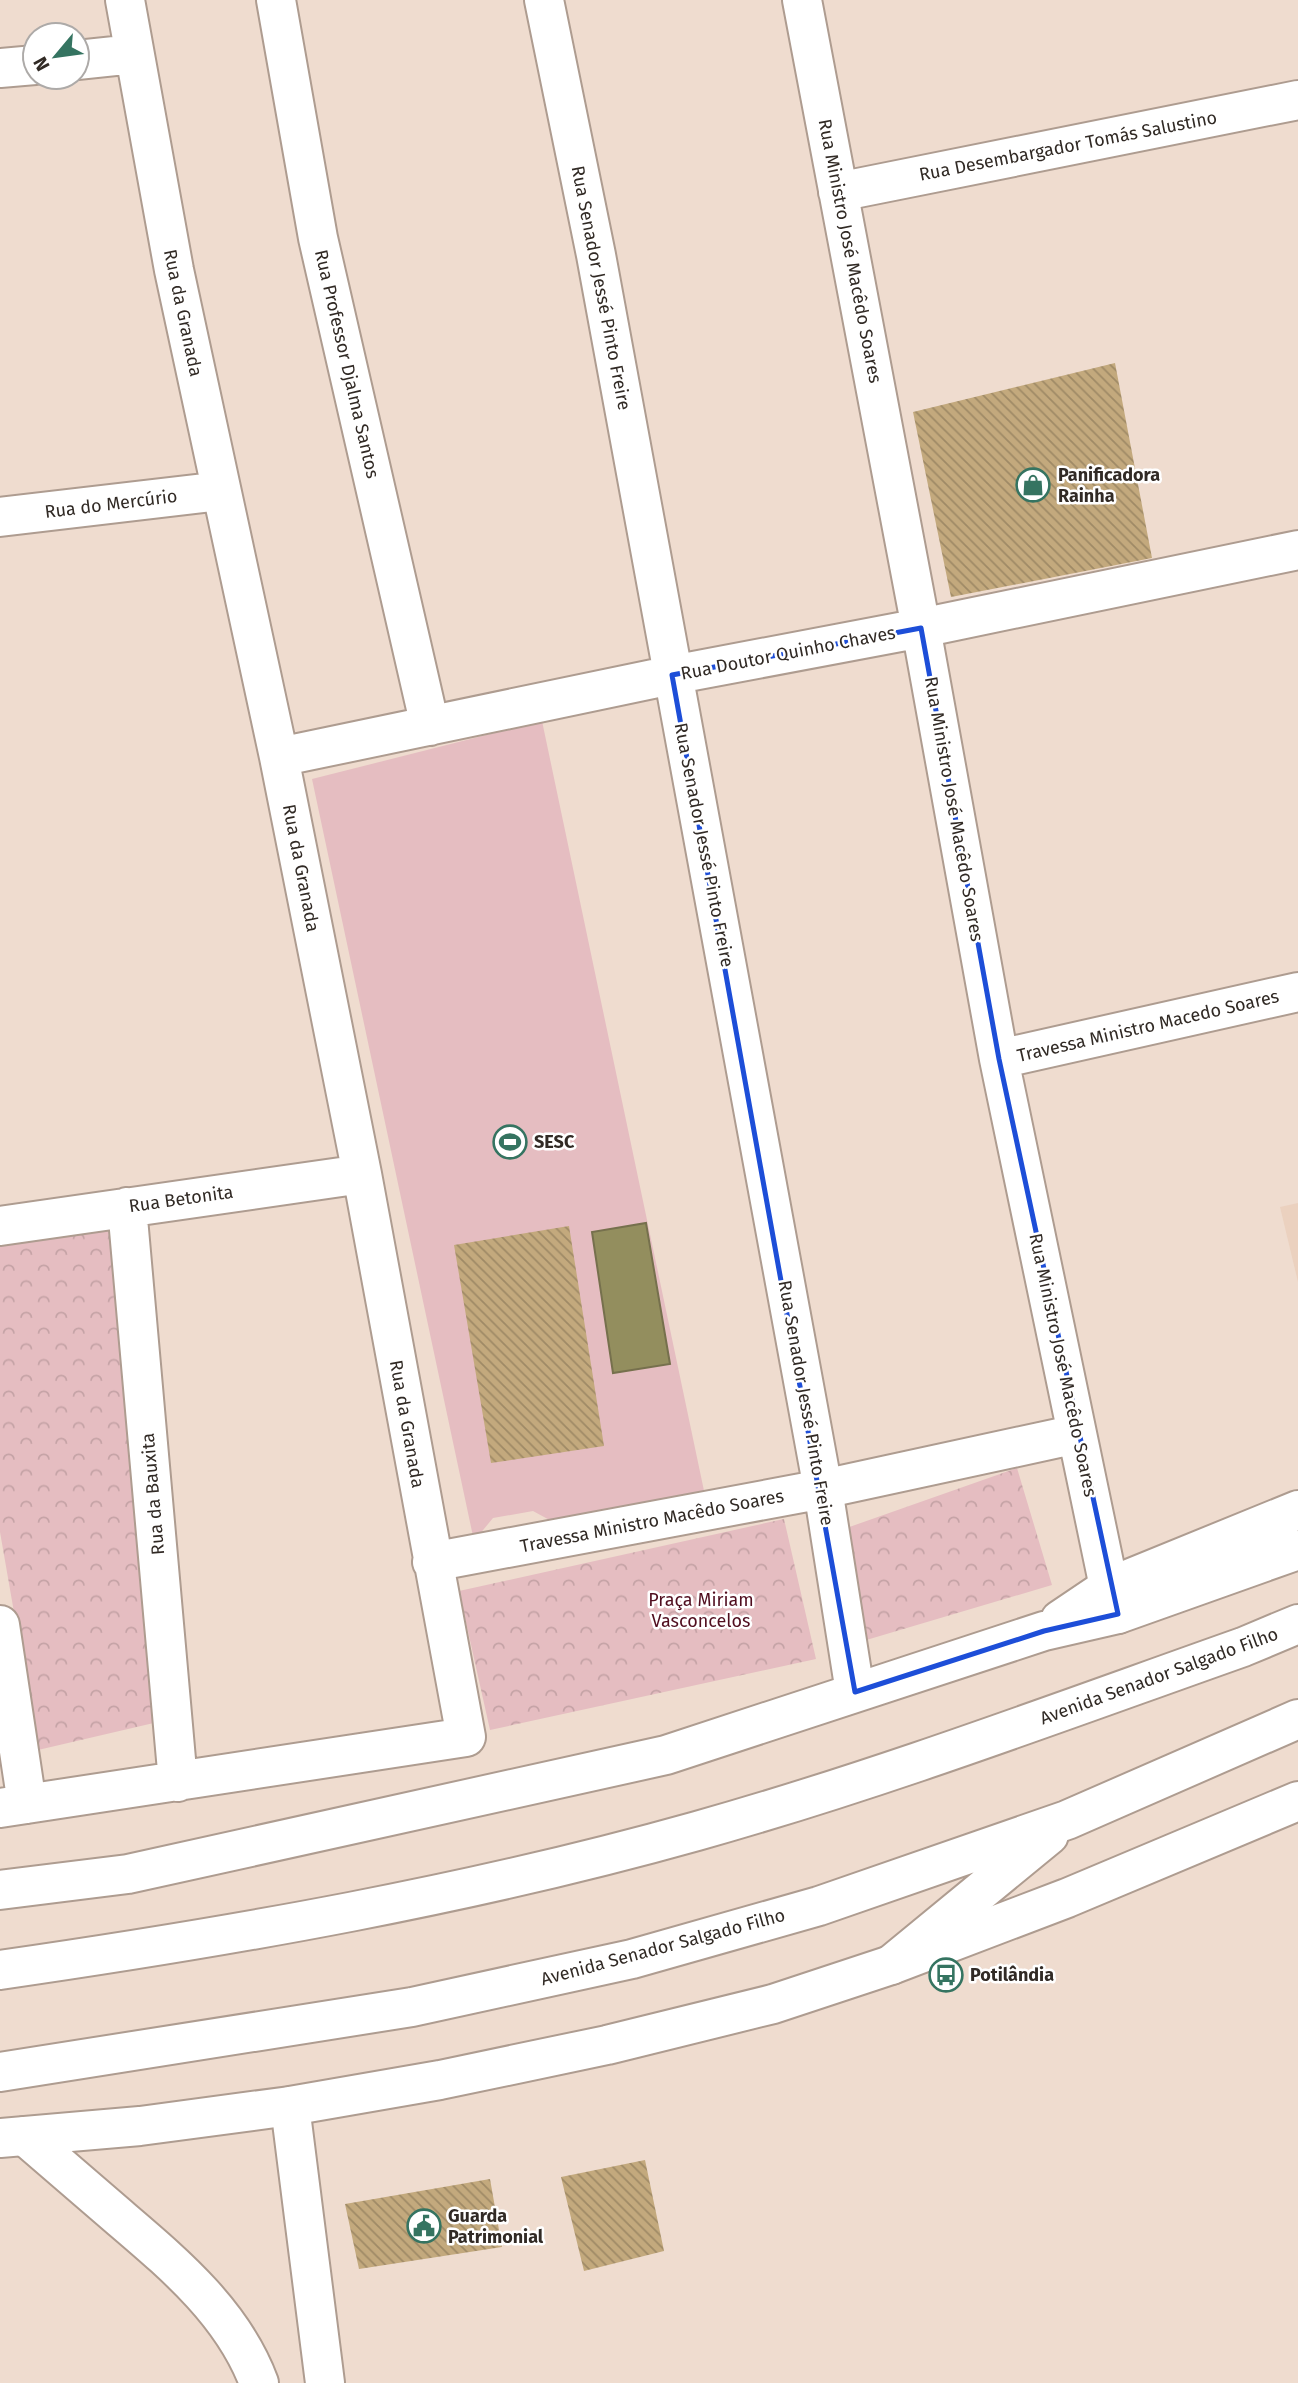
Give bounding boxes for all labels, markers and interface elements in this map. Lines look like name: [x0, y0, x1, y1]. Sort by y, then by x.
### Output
north arrow: [21, 21, 91, 91]
text: N: [28, 53, 55, 75]
street label: Rua Desembargador Tomás Salustino: [917, 106, 1219, 186]
street label: Rua Ministro José Macêdo Soares: [814, 117, 886, 385]
street label: Rua Senador Jessé Pinto Freire: [566, 164, 636, 412]
street label: Rua da Granada: [159, 247, 207, 379]
street label: Rua Professor Djalma Santos: [310, 247, 384, 481]
place label: Panificadora Rainha: [1058, 464, 1160, 507]
shop icon: Panificadora Rainha: [1014, 466, 1052, 504]
street label: Rua do Mercúrio: [43, 485, 179, 523]
street label: Rua Doutor Quinho Chaves: [679, 621, 897, 685]
street label: Rua Ministro José Macêdo Soares: [920, 675, 988, 943]
street label: Rua Senador Jessé Pinto Freire: [669, 721, 739, 969]
street label: Rua da Granada: [278, 802, 324, 934]
street label: Travessa Ministro Macedo Soares: [1015, 985, 1281, 1067]
sports icon: SESC: [491, 1123, 529, 1161]
place label: SESC: [534, 1131, 575, 1153]
street label: Rua Betonita: [127, 1181, 235, 1217]
street label: Rua Ministro José Macêdo Soares: [1024, 1231, 1102, 1499]
street label: Rua Senador Jessé Pinto Freire: [774, 1279, 838, 1527]
street label: Rua da Granada: [385, 1358, 429, 1490]
street label: Rua da Bauxita: [137, 1432, 169, 1556]
street label: Travessa Ministro Macêdo Soares: [518, 1485, 786, 1557]
park label: Praça Miriam Vasconcelos: [648, 1589, 754, 1632]
street label: Avenida Senador Salgado Filho: [1037, 1623, 1281, 1729]
street label: Avenida Senador Salgado Filho: [538, 1904, 788, 1990]
bus stop icon: Potilândia: [927, 1956, 965, 1994]
place label: Potilândia: [970, 1964, 1054, 1986]
place label: Guarda Patrimonial: [448, 2205, 544, 2248]
public building icon: Guarda Patrimonial: [405, 2207, 443, 2245]

